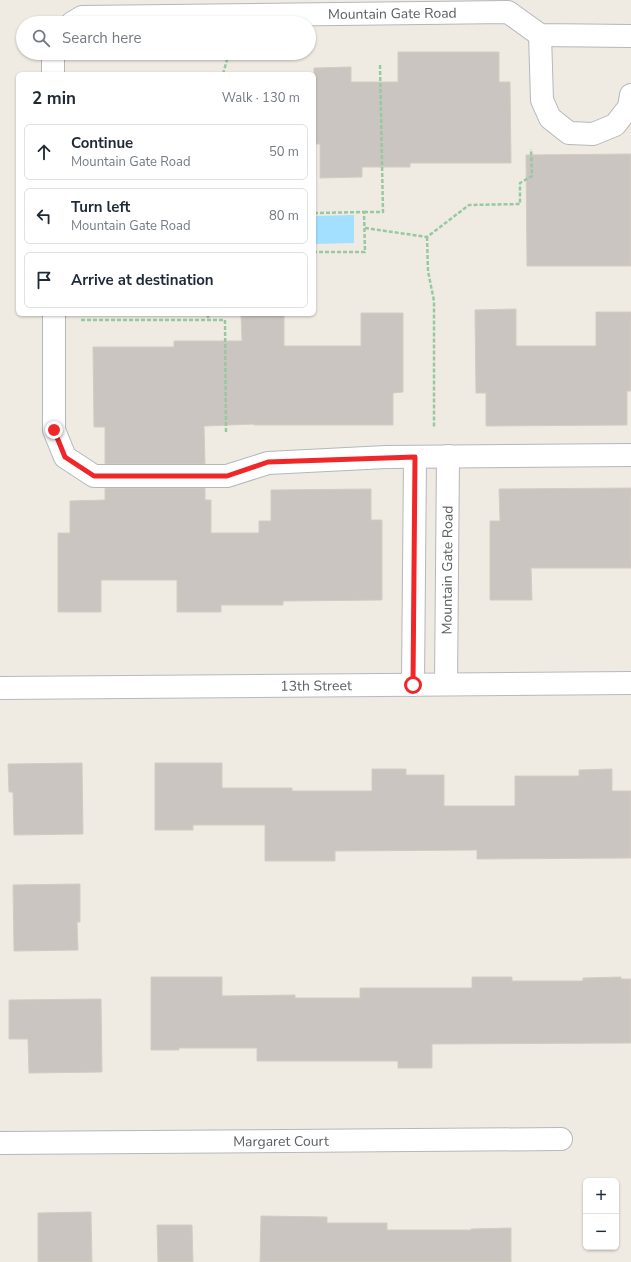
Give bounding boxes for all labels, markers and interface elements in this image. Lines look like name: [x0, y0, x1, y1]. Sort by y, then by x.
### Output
street label: Mountain Gate Road: [328, 3, 457, 24]
search box: [16, 16, 316, 60]
icon: search: [30, 27, 52, 49]
text: Search here: [62, 28, 142, 48]
text: 2 min: [32, 87, 76, 110]
text: Walk · 130 m: [222, 89, 300, 107]
text: Continue: [71, 133, 133, 153]
icon: ahead: [33, 141, 55, 163]
text: 50 m: [269, 143, 299, 161]
text: Mountain Gate Road: [71, 153, 191, 171]
text: Turn left: [71, 197, 130, 217]
icon: left: [33, 205, 55, 227]
text: 80 m: [269, 207, 299, 225]
text: Mountain Gate Road: [71, 217, 191, 235]
icon: arrive: [33, 269, 55, 291]
text: Arrive at destination: [71, 270, 214, 290]
route end: [45, 421, 63, 439]
street label: Mountain Gate Road: [437, 506, 457, 635]
street label: 13th Street: [280, 676, 352, 695]
route start: [404, 676, 422, 694]
street label: Margaret Court: [233, 1131, 329, 1151]
map controls: [583, 1178, 619, 1250]
button: +: [583, 1178, 619, 1214]
button: −: [583, 1214, 619, 1250]

